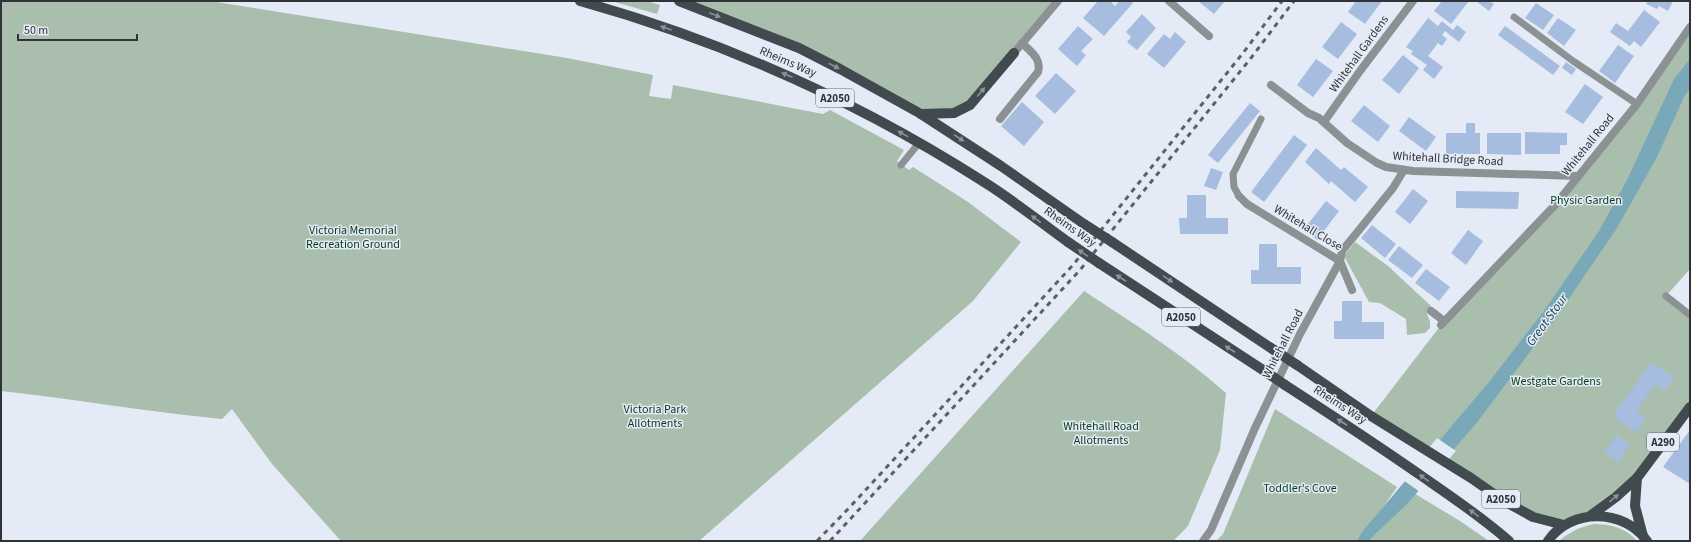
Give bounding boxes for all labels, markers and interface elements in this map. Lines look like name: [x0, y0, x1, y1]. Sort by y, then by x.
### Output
one-way arrow: [710, 12, 721, 18]
street label: Whitehall Gardens: [1325, 12, 1393, 96]
scale bar: [18, 16, 137, 42]
text: 50 m: [24, 22, 48, 39]
one-way arrow: [660, 25, 672, 31]
street label: Rheims Way: [757, 42, 820, 82]
one-way arrow: [829, 63, 840, 69]
one-way arrow: [781, 71, 793, 77]
one-way arrow: [976, 87, 985, 97]
road number: A2050: [816, 89, 854, 107]
street label: Whitehall Road: [1558, 110, 1618, 180]
one-way arrow: [897, 130, 909, 137]
one-way arrow: [953, 135, 965, 142]
street label: Whitehall Bridge Road: [1392, 148, 1504, 170]
park label: Physic Garden: [1550, 192, 1622, 209]
street label: Whitehall Close: [1271, 201, 1346, 255]
street label: Rheims Way: [1040, 203, 1100, 252]
one-way arrow: [1031, 215, 1041, 223]
park label: Victoria Memorial Recreation Ground: [306, 222, 400, 253]
one-way arrow: [1077, 249, 1089, 256]
one-way arrow: [1116, 274, 1127, 282]
one-way arrow: [1162, 276, 1173, 283]
water label: Great Stour: [1522, 290, 1572, 350]
street label: Whitehall Road: [1258, 306, 1308, 382]
road number: A2050: [1162, 308, 1200, 326]
one-way arrow: [1225, 345, 1235, 353]
park label: Westgate Gardens: [1511, 373, 1601, 390]
street label: Rheims Way: [1310, 381, 1370, 429]
park label: Victoria Park Allotments: [624, 401, 686, 432]
park label: Whitehall Road Allotments: [1063, 418, 1139, 449]
one-way arrow: [1337, 418, 1348, 426]
road number: A290: [1647, 433, 1679, 451]
one-way arrow: [1419, 474, 1429, 482]
park label: Toddler's Cove: [1263, 480, 1337, 497]
road number: A2050: [1482, 490, 1520, 508]
one-way arrow: [1609, 494, 1620, 503]
one-way arrow: [1469, 509, 1479, 517]

